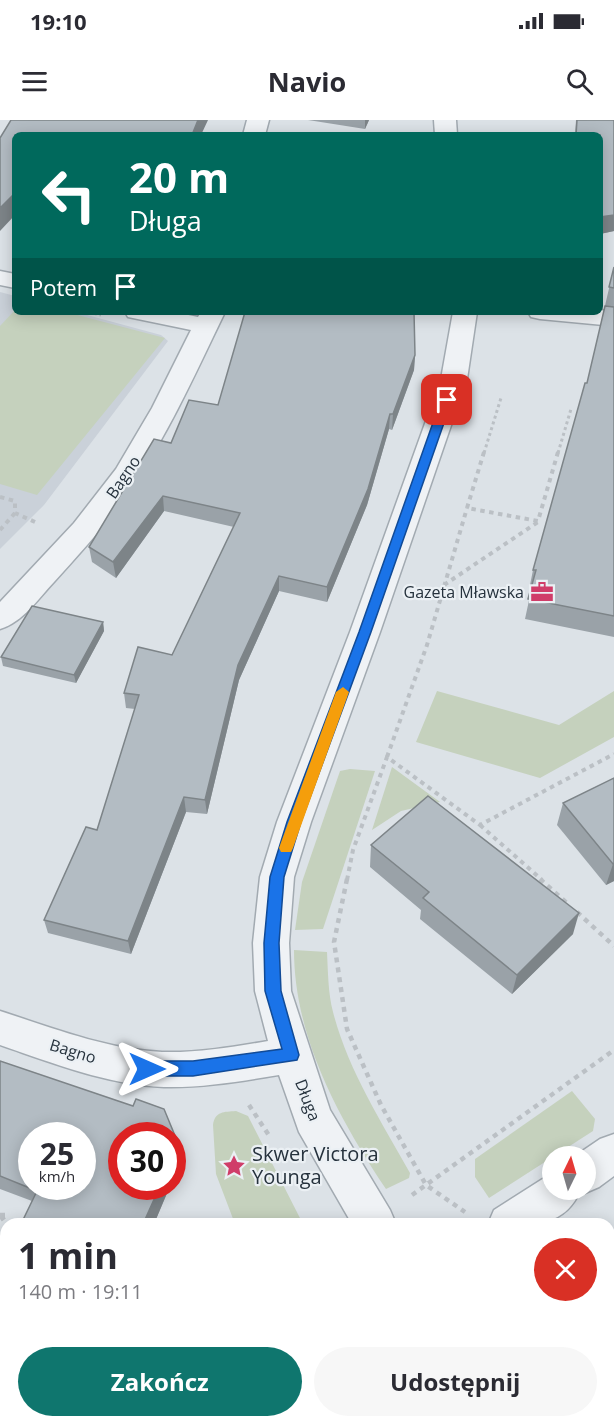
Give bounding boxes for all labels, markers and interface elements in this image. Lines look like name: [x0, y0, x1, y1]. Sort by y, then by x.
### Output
text: 19:10: [30, 6, 87, 36]
text: Navio: [268, 63, 346, 100]
icon: menu: [18, 65, 51, 98]
icon: search: [563, 65, 596, 98]
text: 20 m: [129, 148, 229, 205]
icon: left: [30, 156, 108, 234]
text: Długa: [129, 202, 202, 239]
icon: arrive: [109, 270, 142, 303]
text: Potem: [30, 272, 97, 302]
pin: [421, 374, 472, 425]
icon: arrive: [430, 383, 463, 416]
street label: Bagno: [101, 451, 145, 503]
office icon: Gazeta Mławska: [529, 579, 555, 605]
place label: Gazeta Mławska: [404, 581, 524, 603]
street label: Bagno: [47, 1034, 99, 1068]
position arrow: [115, 1037, 179, 1101]
street label: Długa: [290, 1076, 326, 1124]
speed limit sign: 30: [108, 1122, 186, 1200]
text: 25: [40, 1133, 74, 1174]
place label: Skwer Victora Younga: [252, 1140, 379, 1190]
north arrow: [542, 1146, 596, 1200]
map controls: [542, 1146, 596, 1200]
place icon: Skwer Victora Younga: [221, 1153, 247, 1179]
text: km/h: [39, 1166, 75, 1186]
text: 1 min: [18, 1231, 118, 1280]
button: close: [534, 1238, 597, 1301]
text: 140 m · 19:11: [18, 1278, 143, 1305]
button: Zakończ: [18, 1347, 302, 1416]
button: Udostępnij: [314, 1347, 597, 1416]

